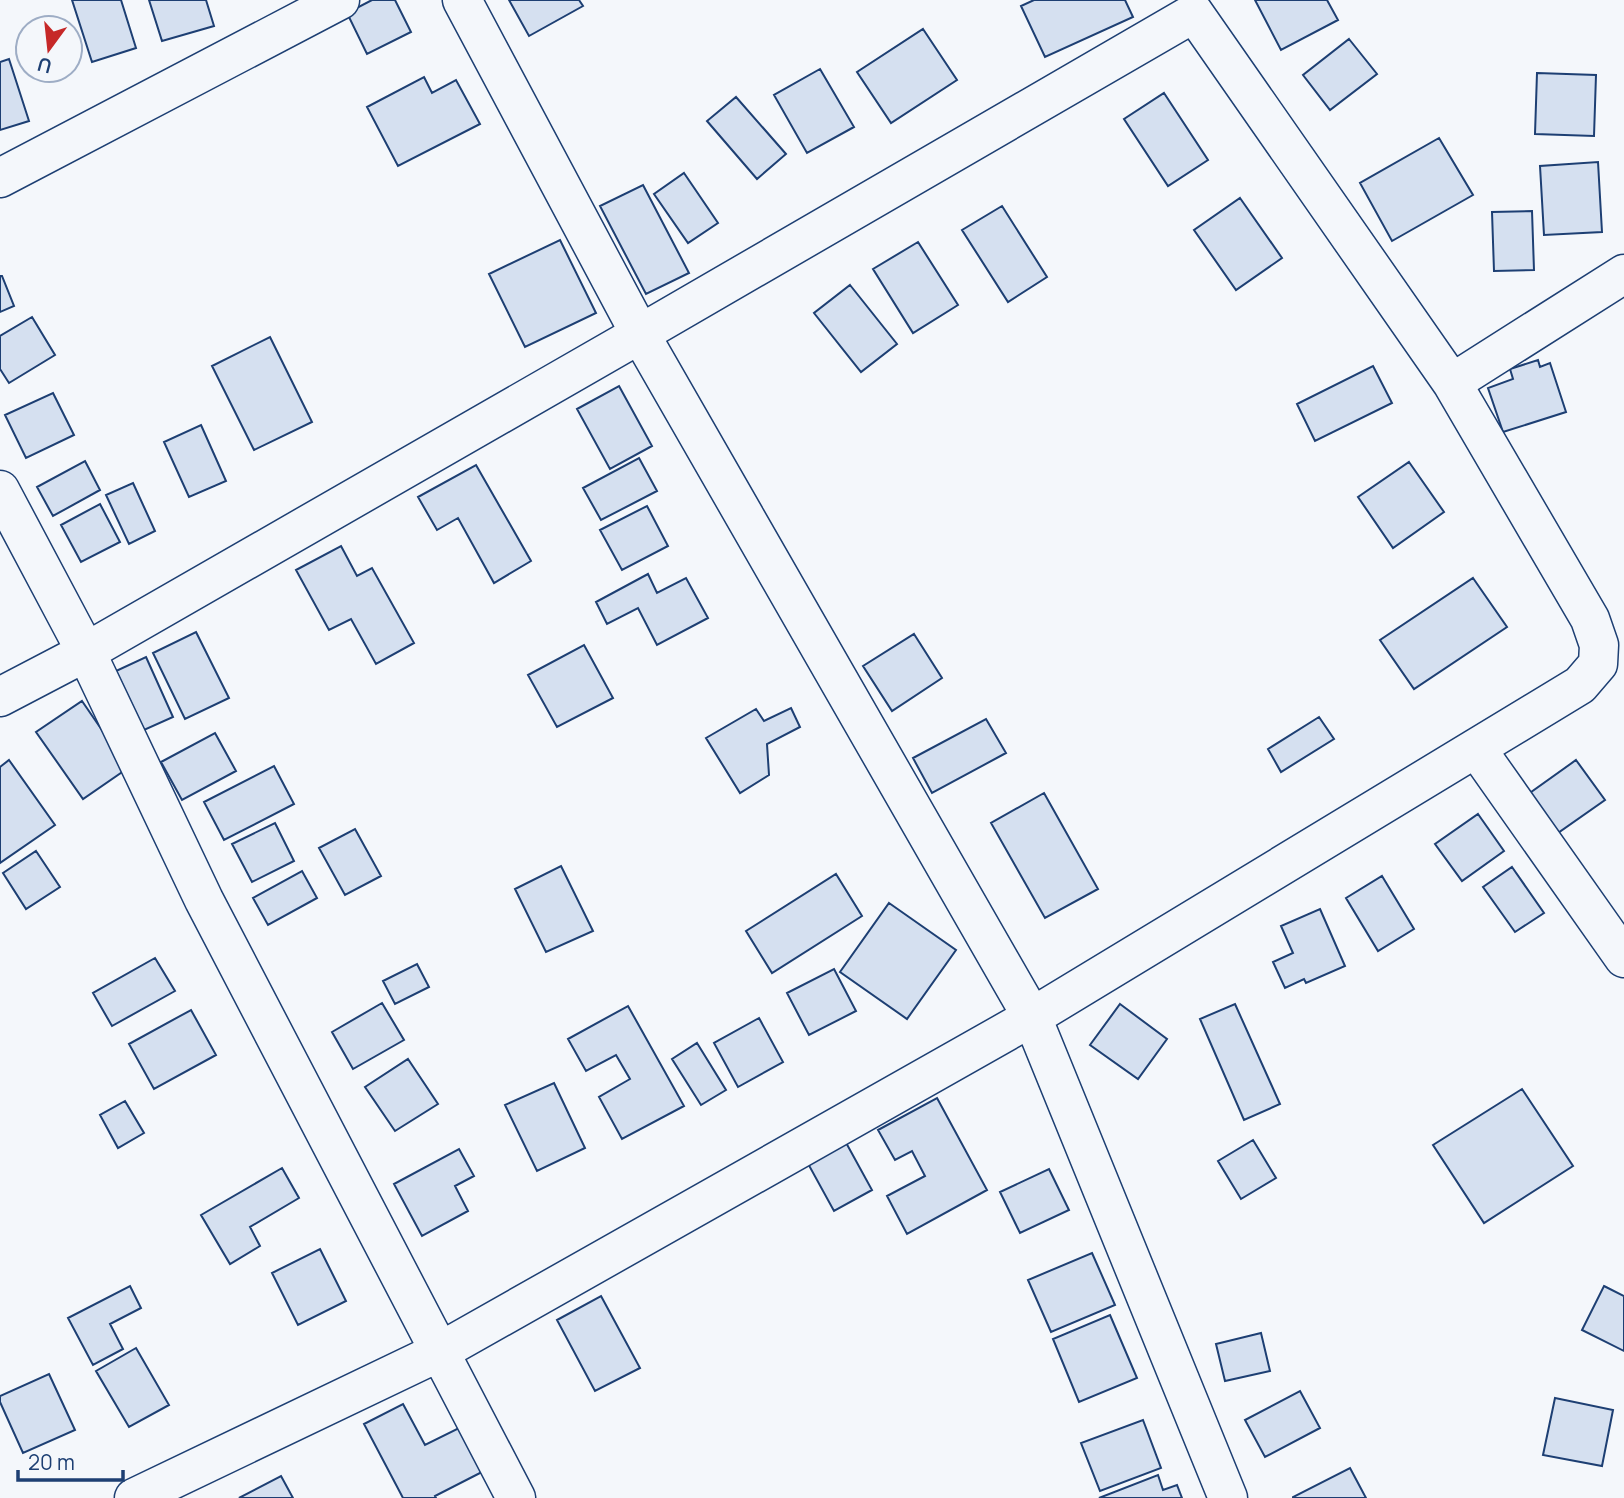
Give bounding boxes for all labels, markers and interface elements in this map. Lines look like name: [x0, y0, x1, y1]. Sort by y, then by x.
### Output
north arrow: [14, 14, 84, 84]
text: U: [35, 51, 55, 80]
scale bar: [18, 1438, 122, 1482]
text: 20 m: [28, 1448, 75, 1476]

